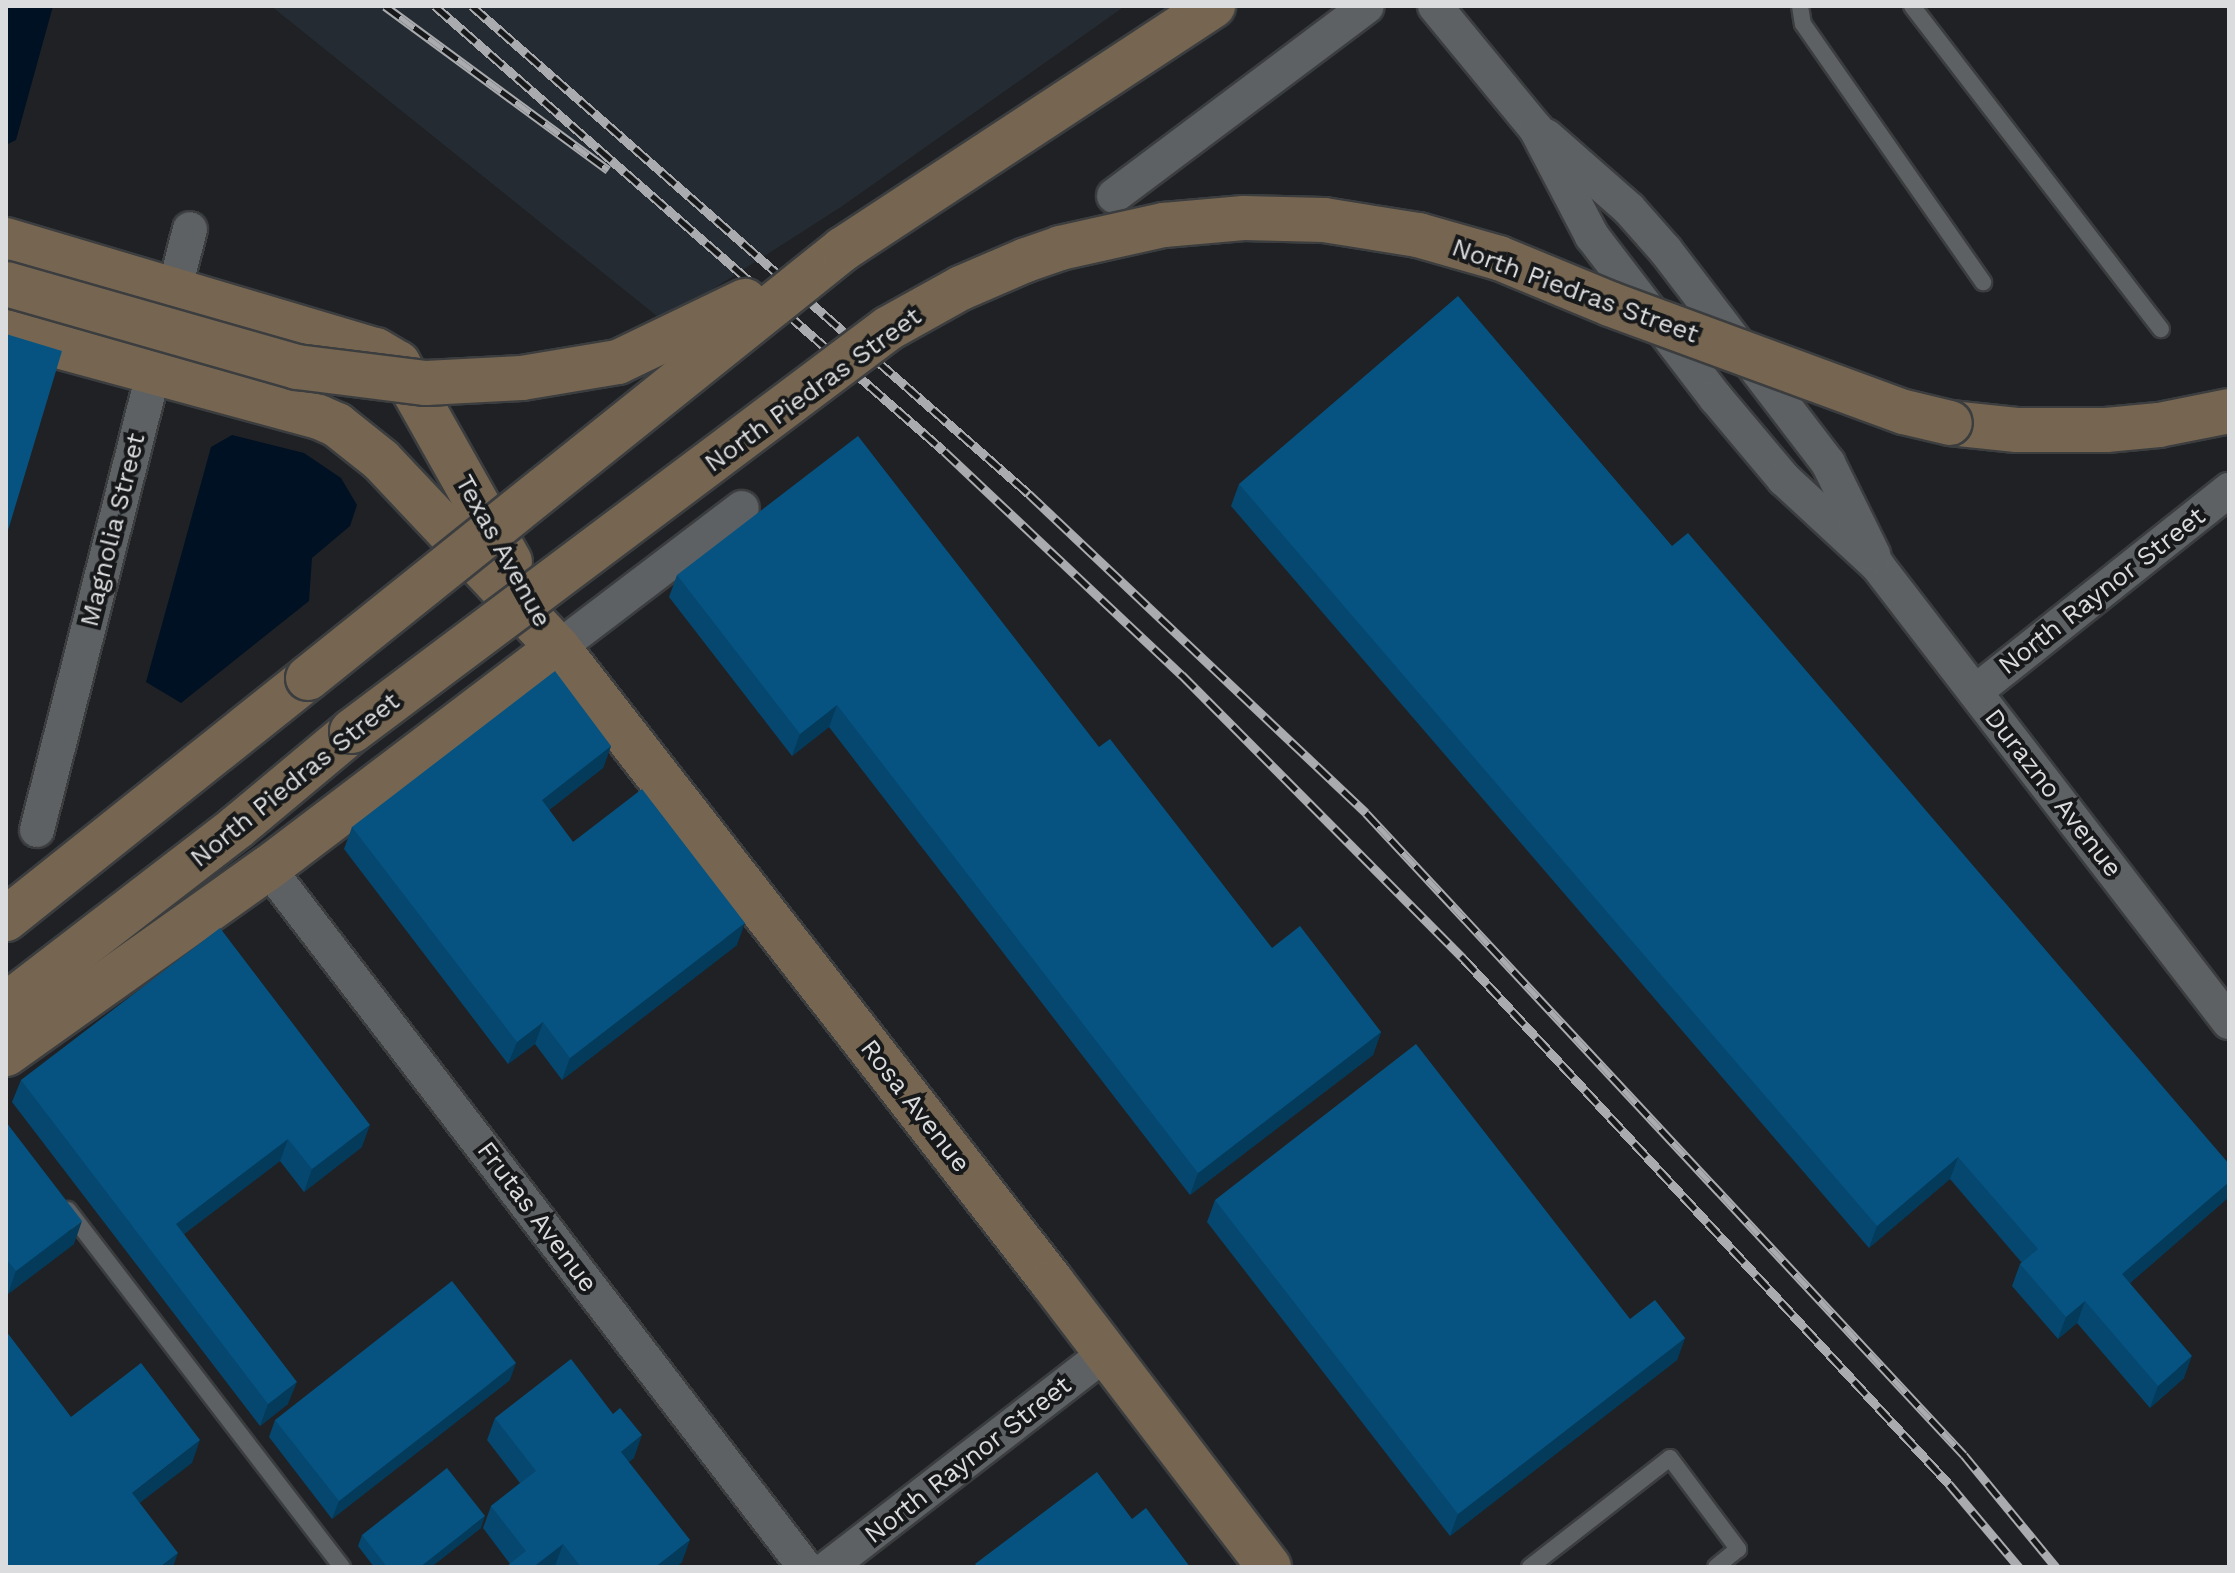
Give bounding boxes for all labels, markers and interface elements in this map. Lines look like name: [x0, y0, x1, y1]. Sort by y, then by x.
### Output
street label: North Piedras Street: [1447, 232, 1703, 350]
street label: North Piedras Street: [699, 301, 927, 479]
street label: Magnolia Street: [74, 430, 152, 630]
street label: Texas Avenue: [448, 469, 558, 633]
street label: North Raynor Street: [1992, 500, 2212, 682]
street label: North Piedras Street: [184, 686, 406, 874]
street label: Durazno Avenue: [1977, 702, 2129, 884]
street label: Rosa Avenue: [853, 1033, 977, 1179]
street label: Frutas Avenue: [470, 1135, 604, 1299]
street label: North Raynor Street: [858, 1369, 1078, 1551]

